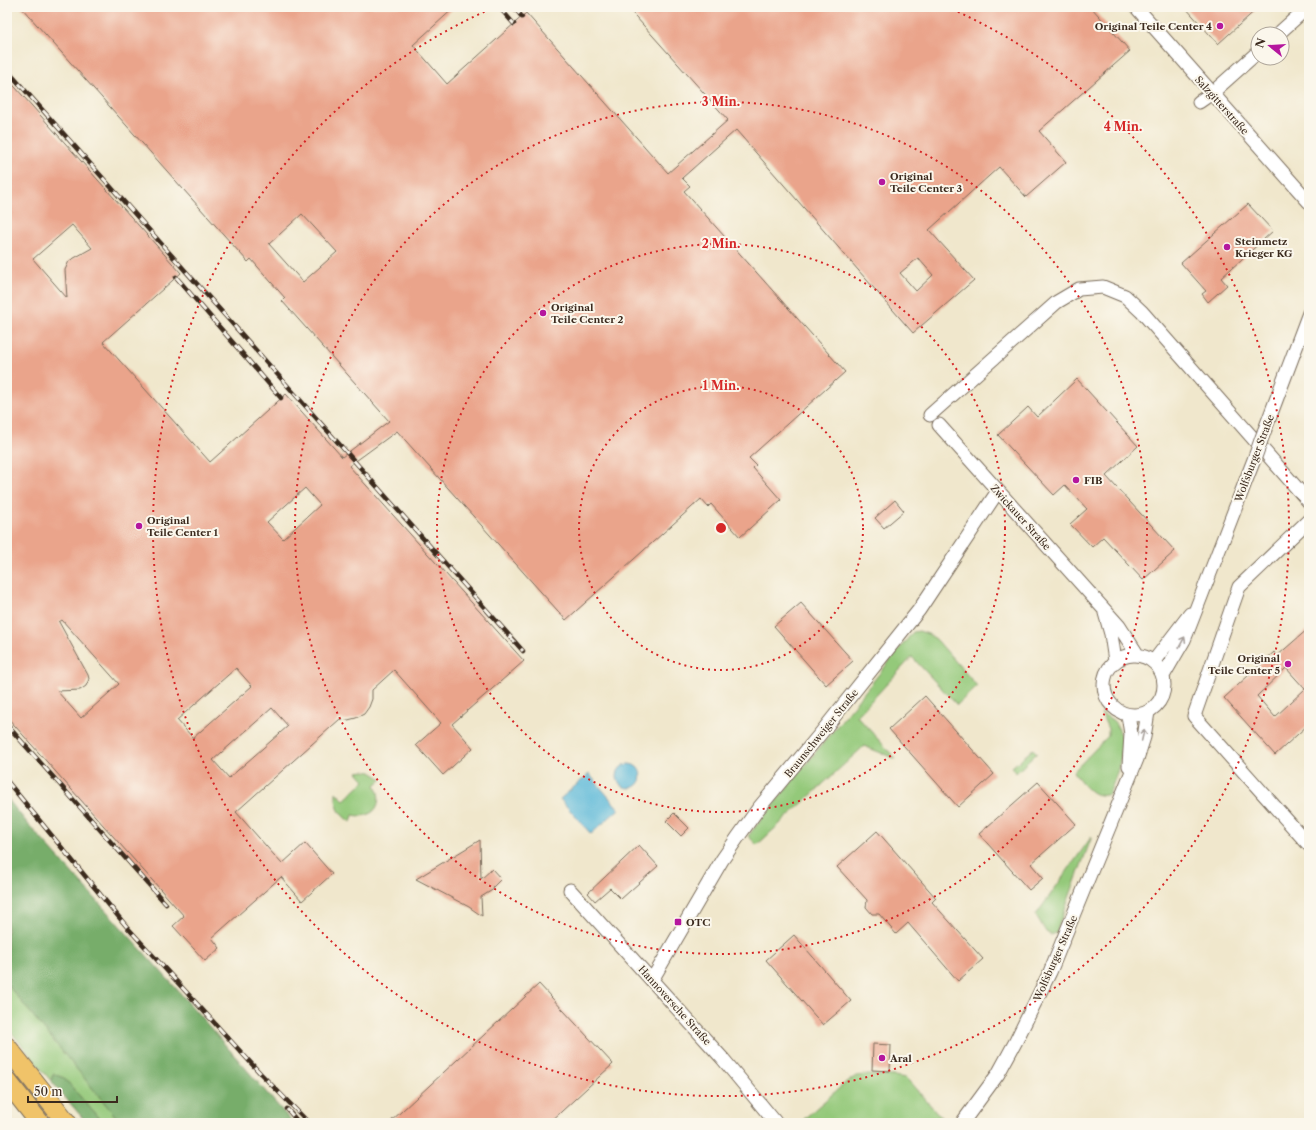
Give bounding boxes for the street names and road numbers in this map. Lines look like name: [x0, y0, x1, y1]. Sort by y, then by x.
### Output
street label: Salzgitterstraße: [1192, 73, 1252, 138]
street label: Wolfsburger Straße: [1231, 412, 1277, 505]
street label: Zwickauer Straße: [988, 482, 1054, 553]
street label: Braunschweiger Straße: [782, 686, 861, 780]
street label: Wolfsburger Straße: [1030, 913, 1080, 1004]
street label: Hannoversche Straße: [635, 963, 714, 1048]

